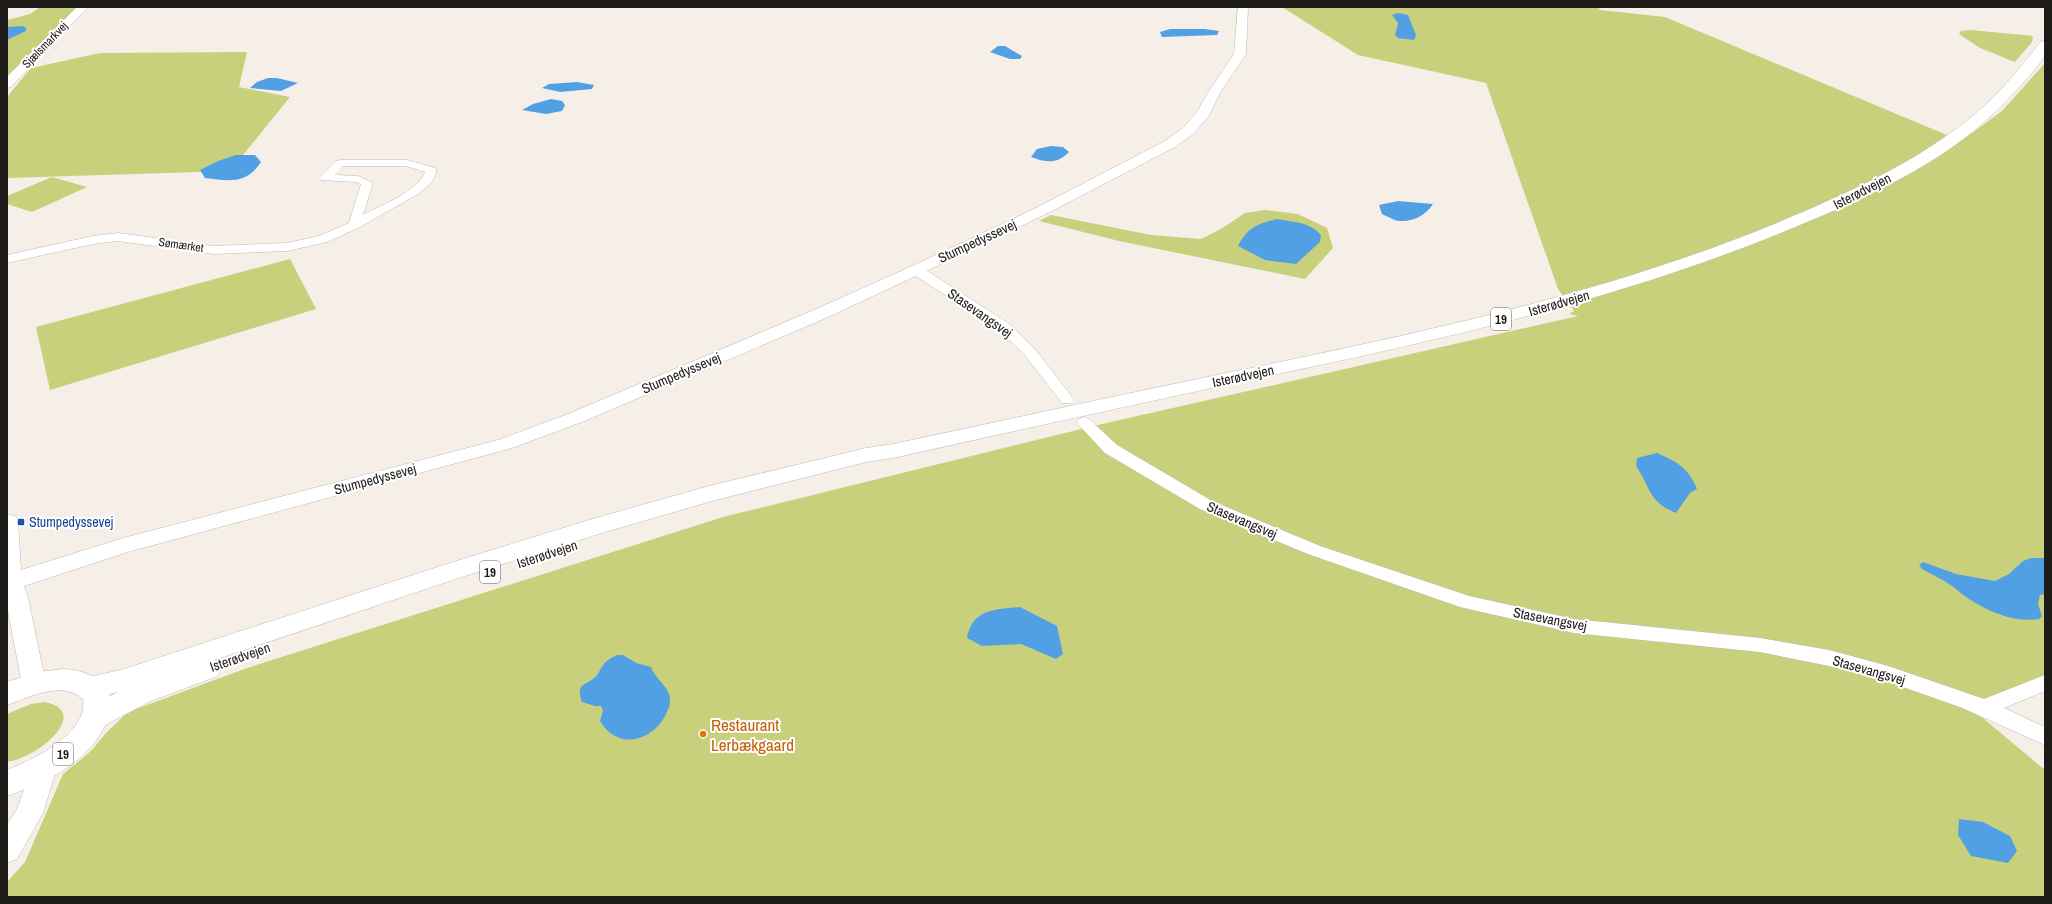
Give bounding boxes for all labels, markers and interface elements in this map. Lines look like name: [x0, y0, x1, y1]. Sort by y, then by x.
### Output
street label: Sjælsmarkvej: [19, 18, 71, 72]
street label: Isterødvejen: [1830, 169, 1894, 213]
street label: Stumpedyssevej: [935, 215, 1019, 267]
street label: Sømærket: [157, 234, 205, 256]
street label: Stasevangsvej: [944, 284, 1016, 342]
street label: Isterødvejen: [1526, 286, 1592, 320]
road number: 19: [1491, 308, 1511, 330]
street label: Stumpedyssevej: [639, 348, 723, 398]
street label: Isterødvejen: [1211, 361, 1275, 391]
street label: Stumpedyssevej: [332, 459, 418, 499]
street label: Stasevangsvej: [1204, 497, 1280, 543]
place label: Stumpedyssevej: [29, 513, 113, 531]
marker: Stumpedyssevej: [16, 517, 26, 527]
street label: Isterødvejen: [514, 536, 580, 572]
road number: 19: [480, 561, 500, 583]
street label: Stasevangsvej: [1512, 603, 1588, 635]
street label: Isterødvejen: [208, 638, 272, 676]
street label: Stasevangsvej: [1831, 651, 1907, 689]
place label: Restaurant Lerbækgaard: [711, 713, 794, 756]
marker: Restaurant Lerbækgaard: [698, 729, 708, 739]
road number: 19: [53, 743, 73, 765]

